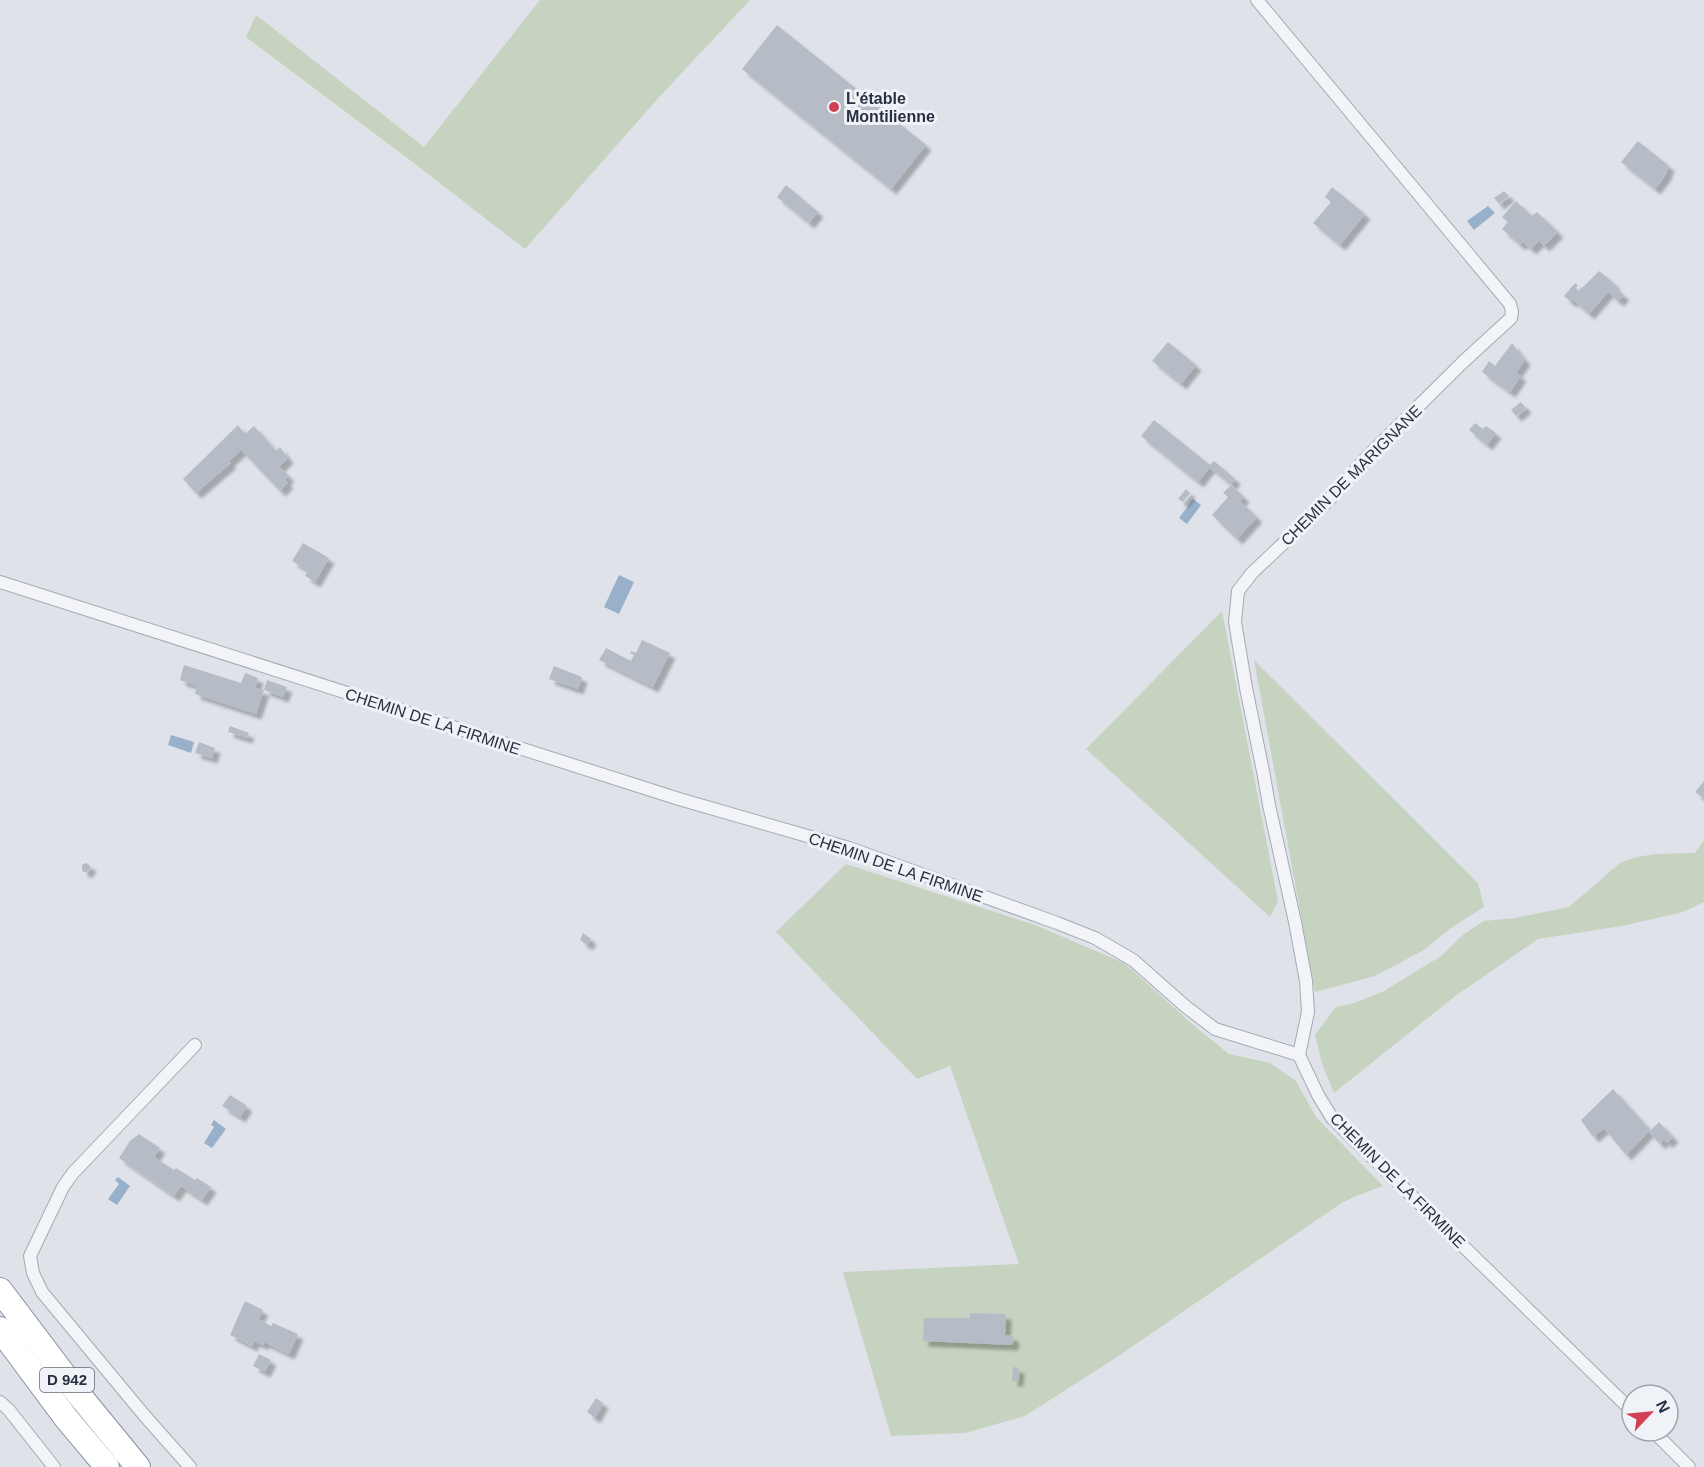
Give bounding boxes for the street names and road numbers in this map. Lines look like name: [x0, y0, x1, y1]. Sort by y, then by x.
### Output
street label: CHEMIN DE MARIGNANE: [1278, 402, 1425, 549]
street label: CHEMIN DE LA FIRMINE: [343, 685, 523, 758]
street label: CHEMIN DE LA FIRMINE: [806, 830, 985, 905]
street label: CHEMIN DE LA FIRMINE: [1327, 1110, 1468, 1251]
road number: D 942: [40, 1368, 94, 1392]

